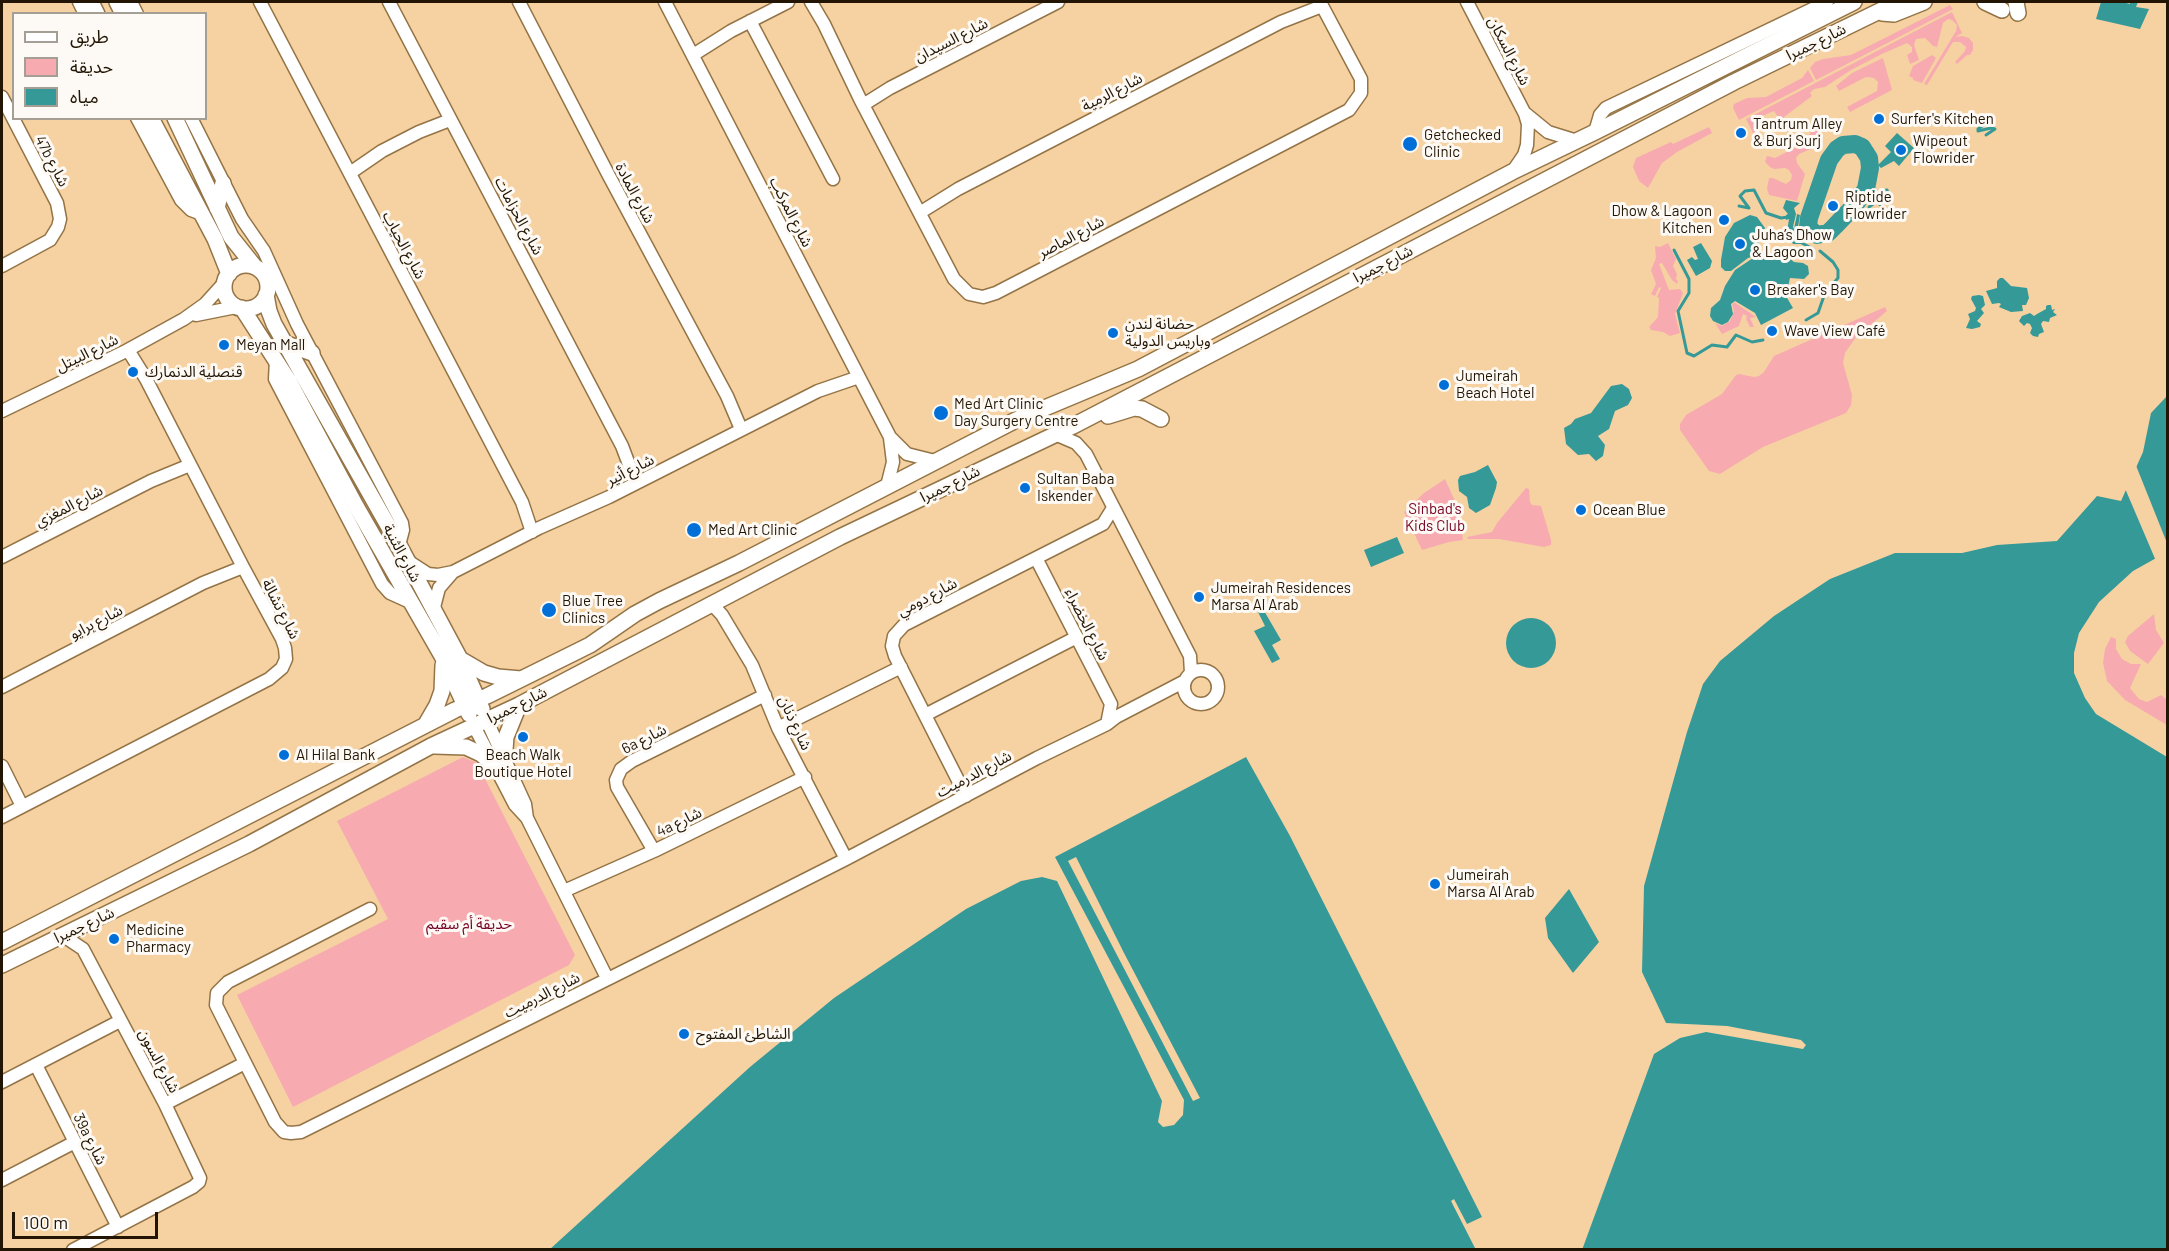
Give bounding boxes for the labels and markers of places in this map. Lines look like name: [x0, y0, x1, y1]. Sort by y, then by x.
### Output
place label: Surfer's Kitchen: [1891, 110, 1994, 128]
marker: Surfer's Kitchen: [1872, 112, 1886, 126]
place label: Tantrum Alley & Burj Surj: [1753, 115, 1842, 150]
place label: Getchecked Clinic: [1424, 126, 1501, 161]
marker: Tantrum Alley & Burj Surj: [1734, 126, 1748, 140]
place label: Wipeout Flowrider: [1913, 132, 1975, 167]
marker: Getchecked Clinic: [1401, 135, 1419, 153]
marker: Wipeout Flowrider: [1894, 143, 1908, 157]
place label: Riptide Flowrider: [1845, 188, 1907, 223]
marker: Riptide Flowrider: [1826, 199, 1840, 213]
place label: Dhow & Lagoon Kitchen: [1612, 202, 1712, 237]
marker: Dhow & Lagoon Kitchen: [1717, 213, 1731, 227]
place label: Juha’s Dhow & Lagoon: [1752, 226, 1832, 261]
marker: Juha’s Dhow & Lagoon: [1733, 237, 1747, 251]
place label: Breaker's Bay: [1767, 281, 1854, 299]
marker: Breaker's Bay: [1748, 283, 1762, 297]
place label: حضانة لندن وباريس الدولية: [1125, 315, 1211, 350]
place label: Wave View Café: [1784, 322, 1885, 340]
marker: Wave View Café: [1765, 324, 1779, 338]
marker: حضانة لندن وباريس الدولية: [1106, 326, 1120, 340]
place label: Meyan Mall: [236, 336, 305, 354]
marker: Meyan Mall: [217, 338, 231, 352]
place label: قنصلية الدنمارك: [145, 363, 242, 381]
marker: قنصلية الدنمارك: [126, 365, 140, 379]
place label: Jumeirah Beach Hotel: [1456, 367, 1534, 402]
marker: Jumeirah Beach Hotel: [1437, 378, 1451, 392]
place label: Med Art Clinic Day Surgery Centre: [954, 395, 1079, 430]
marker: Med Art Clinic Day Surgery Centre: [932, 404, 950, 422]
place label: Sultan Baba Iskender: [1037, 470, 1114, 505]
marker: Sultan Baba Iskender: [1018, 481, 1032, 495]
place label: Ocean Blue: [1593, 501, 1666, 519]
marker: Ocean Blue: [1574, 503, 1588, 517]
marker: Med Art Clinic: [685, 521, 703, 539]
place label: Med Art Clinic: [708, 521, 797, 539]
place label: Jumeirah Residences Marsa Al Arab: [1211, 579, 1351, 614]
marker: Jumeirah Residences Marsa Al Arab: [1192, 590, 1206, 604]
place label: Blue Tree Clinics: [562, 592, 623, 627]
marker: Blue Tree Clinics: [540, 601, 558, 619]
marker: Beach Walk Boutique Hotel: [516, 730, 530, 744]
place label: Al Hilal Bank: [296, 746, 375, 764]
place label: Beach Walk Boutique Hotel: [475, 746, 571, 781]
marker: Al Hilal Bank: [277, 748, 291, 762]
place label: Jumeirah Marsa Al Arab: [1447, 866, 1535, 901]
marker: Jumeirah Marsa Al Arab: [1428, 877, 1442, 891]
place label: Medicine Pharmacy: [126, 921, 191, 956]
marker: Medicine Pharmacy: [107, 932, 121, 946]
place label: الشاطئ المفتوح: [696, 1025, 791, 1043]
marker: الشاطئ المفتوح: [677, 1027, 691, 1041]

